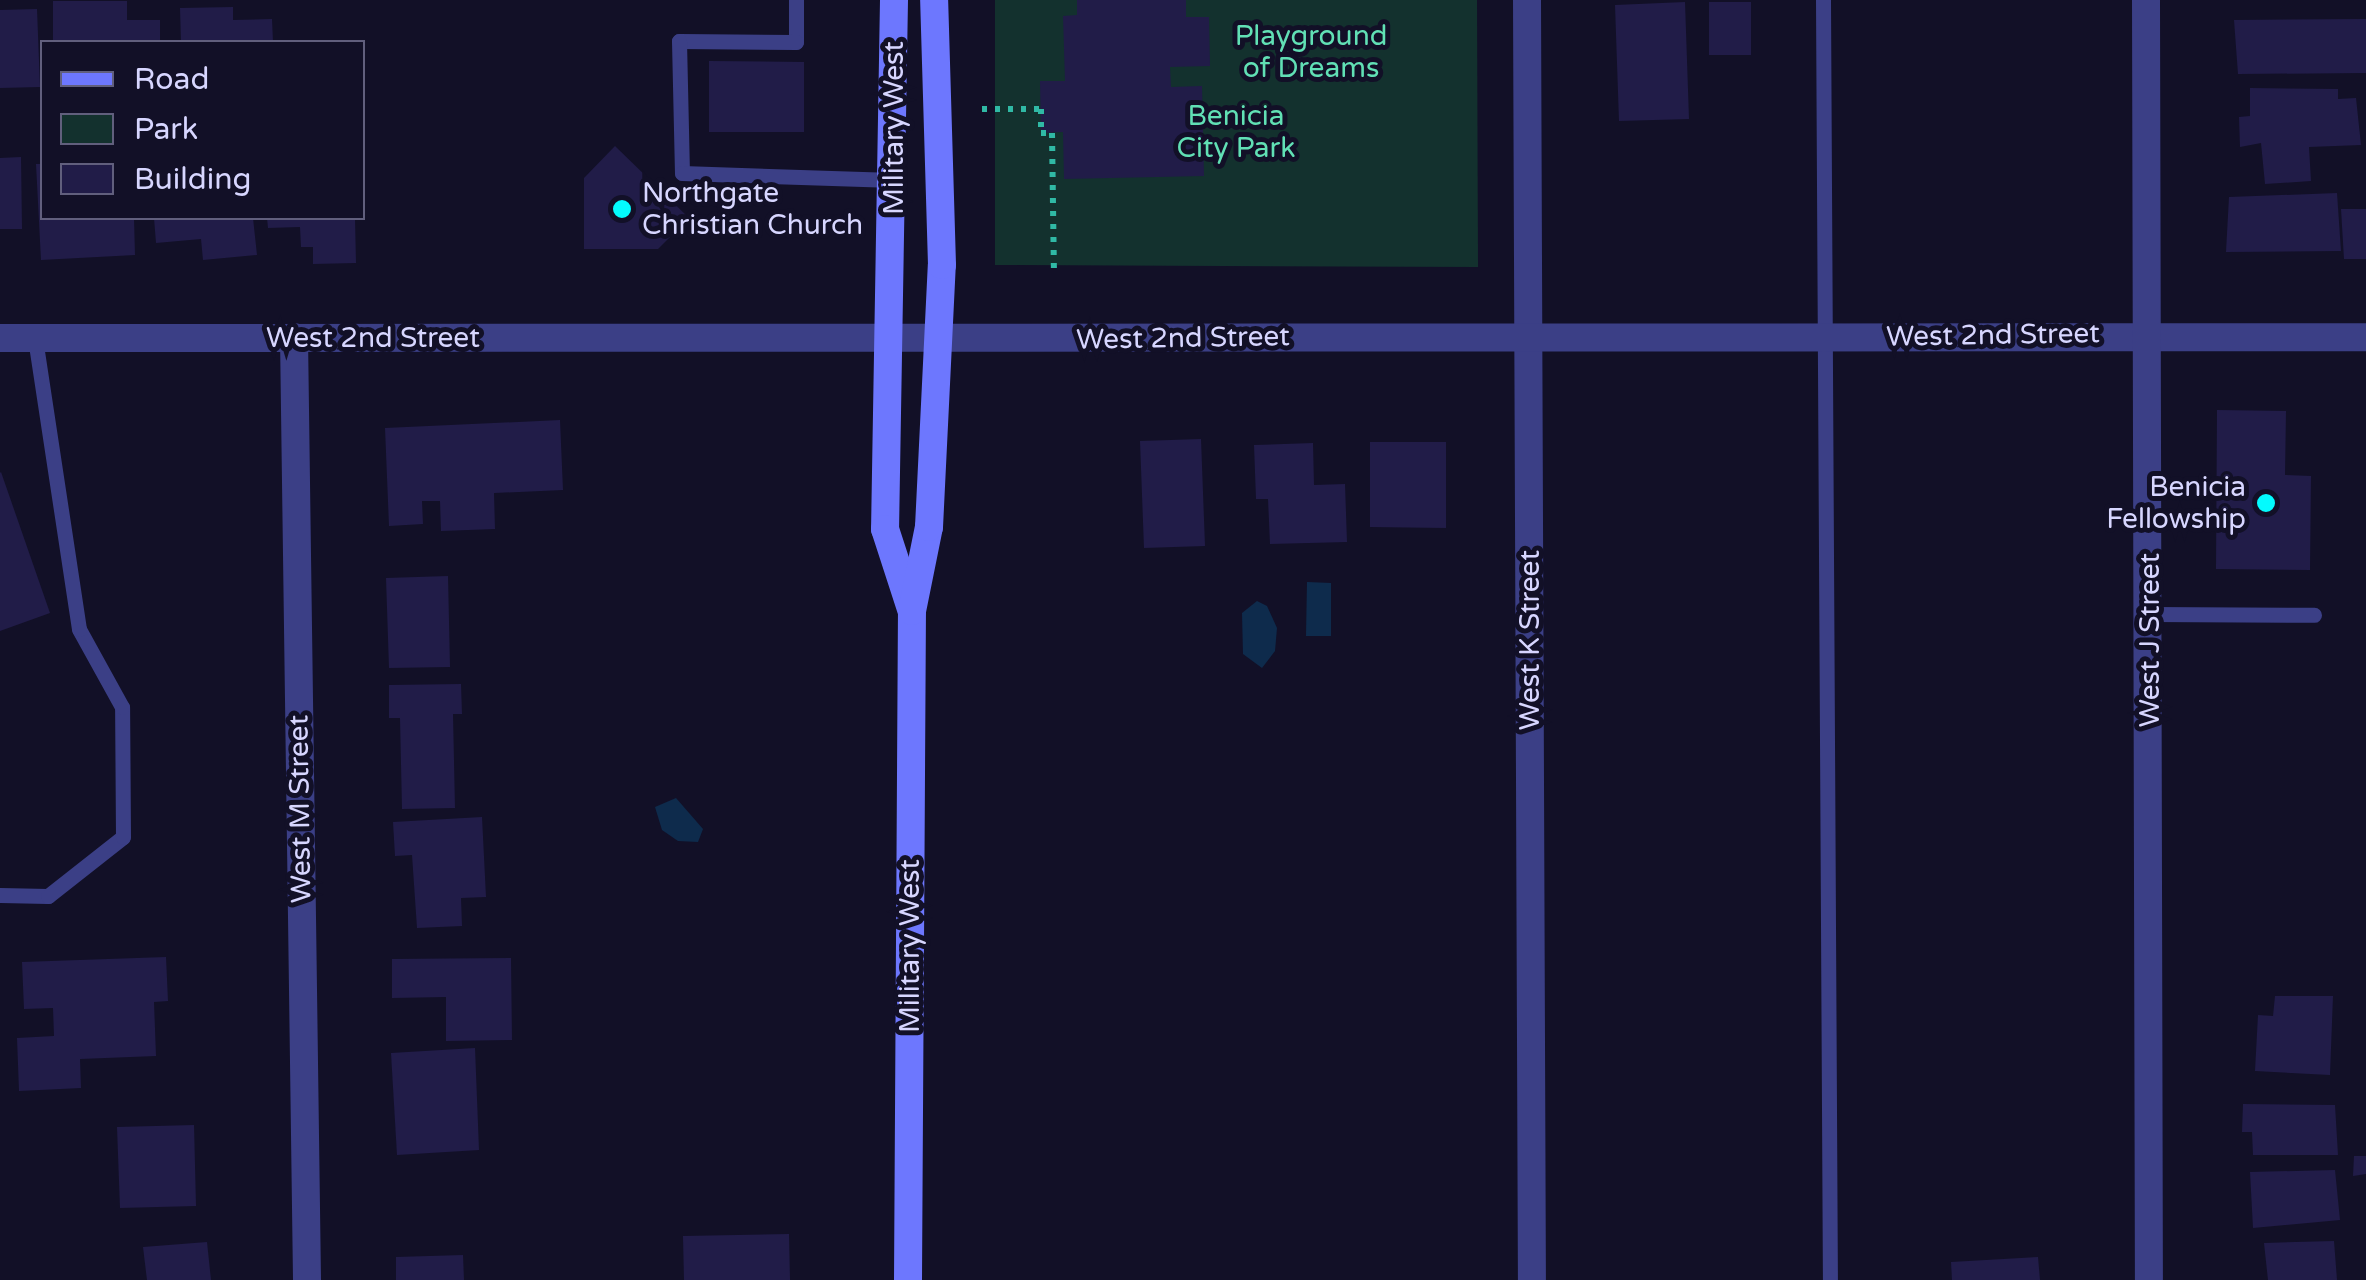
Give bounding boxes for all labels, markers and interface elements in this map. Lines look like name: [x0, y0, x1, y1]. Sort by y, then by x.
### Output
park label: Playground of Dreams: [1235, 19, 1387, 85]
legend: [40, 40, 365, 220]
street label: Military West: [877, 41, 911, 215]
text: Road: [134, 61, 209, 98]
park label: Benicia City Park: [1176, 99, 1296, 165]
text: Park: [134, 111, 198, 148]
text: Building: [134, 161, 251, 198]
place label: Northgate Christian Church: [642, 176, 863, 242]
marker: Northgate Christian Church: [611, 198, 633, 220]
street label: West 2nd Street: [1886, 316, 2100, 354]
street label: West 2nd Street: [1076, 319, 1290, 357]
street label: West 2nd Street: [266, 321, 480, 355]
place label: Benicia Fellowship: [2106, 470, 2246, 536]
marker: Benicia Fellowship: [2255, 492, 2277, 514]
street label: West K Street: [1513, 550, 1547, 730]
street label: West J Street: [2133, 553, 2167, 727]
street label: West M Street: [282, 714, 318, 904]
street label: Military West: [893, 859, 927, 1033]

